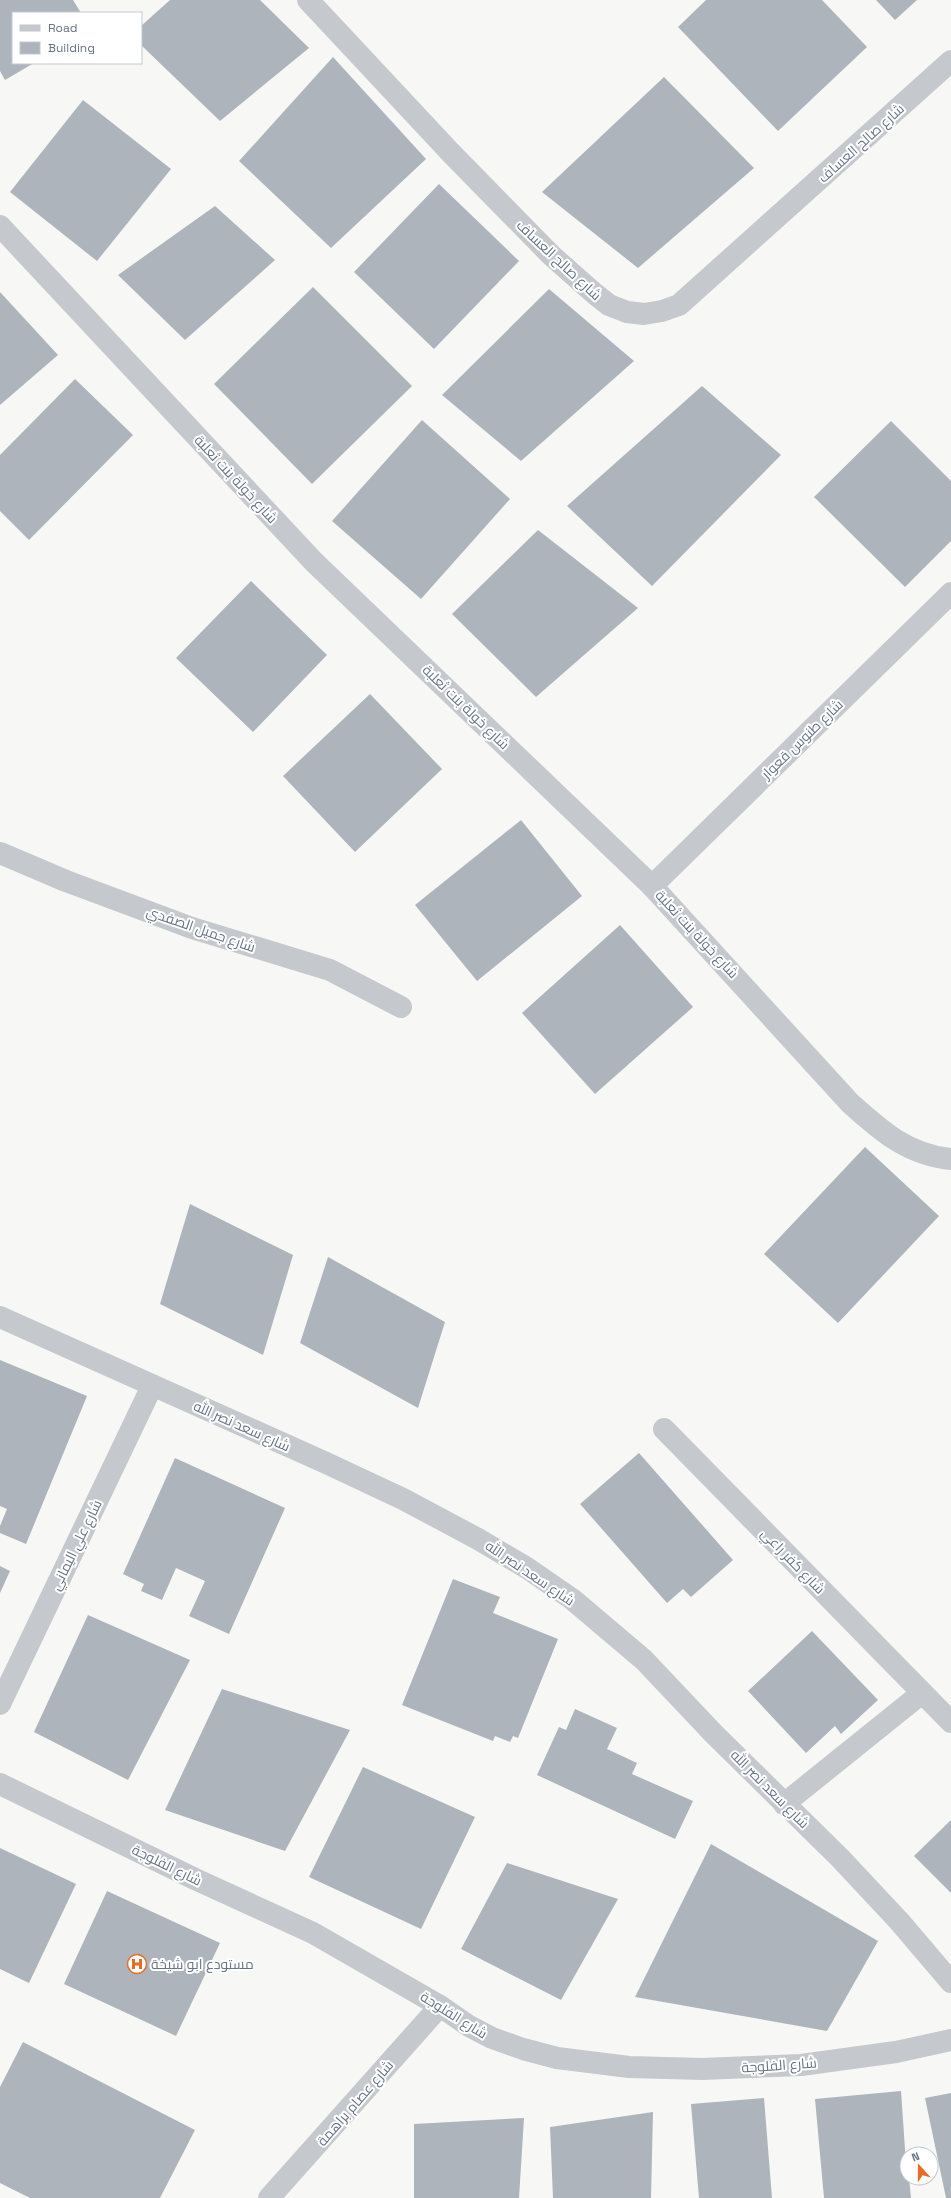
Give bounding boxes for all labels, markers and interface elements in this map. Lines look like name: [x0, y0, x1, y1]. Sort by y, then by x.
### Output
legend: [12, 12, 142, 64]
text: Road: [48, 20, 77, 36]
text: Building: [48, 40, 95, 56]
street label: شارع صالح العساف: [814, 100, 908, 186]
street label: شارع صالح العساف: [513, 216, 605, 304]
street label: شارع خولة بنت ثعلبة: [190, 431, 282, 527]
street label: شارع خولة بنت ثعلبة: [419, 661, 513, 753]
street label: شارع طنوس قعوار: [757, 695, 847, 783]
street label: شارع خولة بنت ثعلبة: [651, 886, 743, 982]
street label: شارع جميل الصفدي: [143, 902, 258, 959]
street label: شارع سعد نصر الله: [191, 1397, 293, 1455]
street label: شارع علي اليماني: [46, 1497, 108, 1595]
street label: شارع كفر راعي: [755, 1524, 829, 1600]
street label: شارع سعد نصر الله: [482, 1537, 578, 1609]
street label: شارع سعد نصر الله: [727, 1746, 813, 1832]
street label: شارع الفلوجة: [129, 1840, 205, 1890]
hospital icon: مستودع ابو شيخة: [126, 1953, 148, 1975]
place label: مستودع ابو شيخة: [151, 1955, 254, 1973]
street label: شارع الفلوجة: [417, 1987, 491, 2043]
street label: شارع الفلوجة: [741, 2053, 817, 2077]
street label: شارع عصام براهمة: [313, 2056, 398, 2150]
north arrow: [899, 2146, 939, 2186]
text: N: [909, 2149, 921, 2165]

